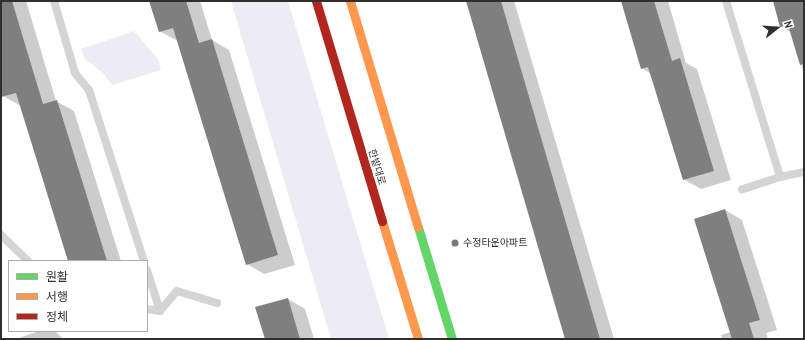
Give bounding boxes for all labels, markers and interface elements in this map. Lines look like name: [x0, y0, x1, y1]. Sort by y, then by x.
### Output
north arrow: [757, 8, 797, 48]
text: N: [781, 19, 796, 30]
street label: 한밭대로: [366, 148, 388, 186]
place label: 수정타운아파트: [463, 237, 527, 249]
marker: 수정타운아파트: [450, 238, 460, 248]
legend: [8, 260, 148, 332]
text: 원활: [46, 269, 68, 285]
text: 서행: [46, 289, 68, 305]
text: 정체: [46, 309, 68, 325]

